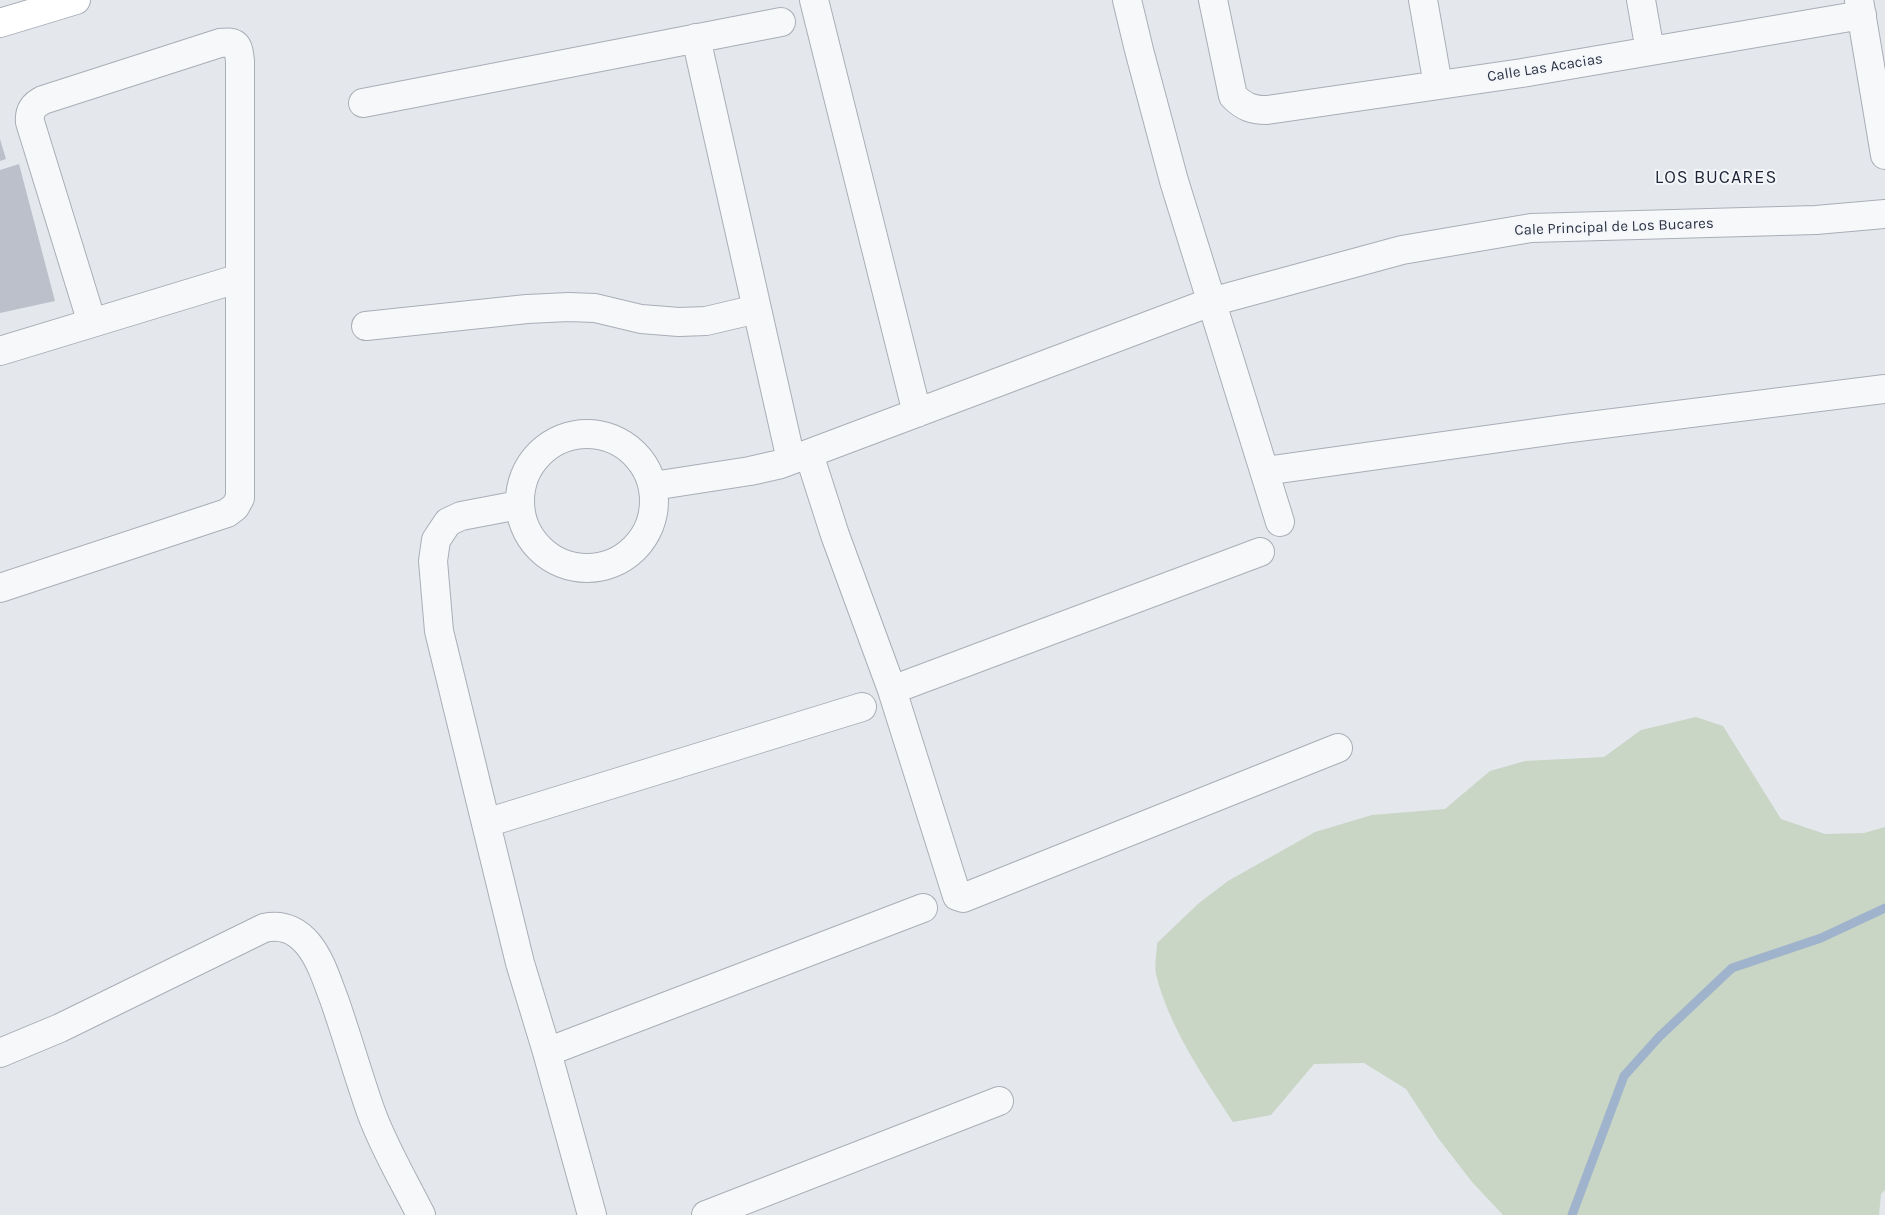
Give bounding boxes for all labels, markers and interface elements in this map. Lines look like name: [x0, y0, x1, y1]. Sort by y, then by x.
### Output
street label: Calle Las Acacias: [1486, 50, 1604, 86]
district label: LOS BUCARES: [1653, 167, 1779, 189]
street label: Cale Principal de Los Bucares: [1514, 215, 1714, 239]

